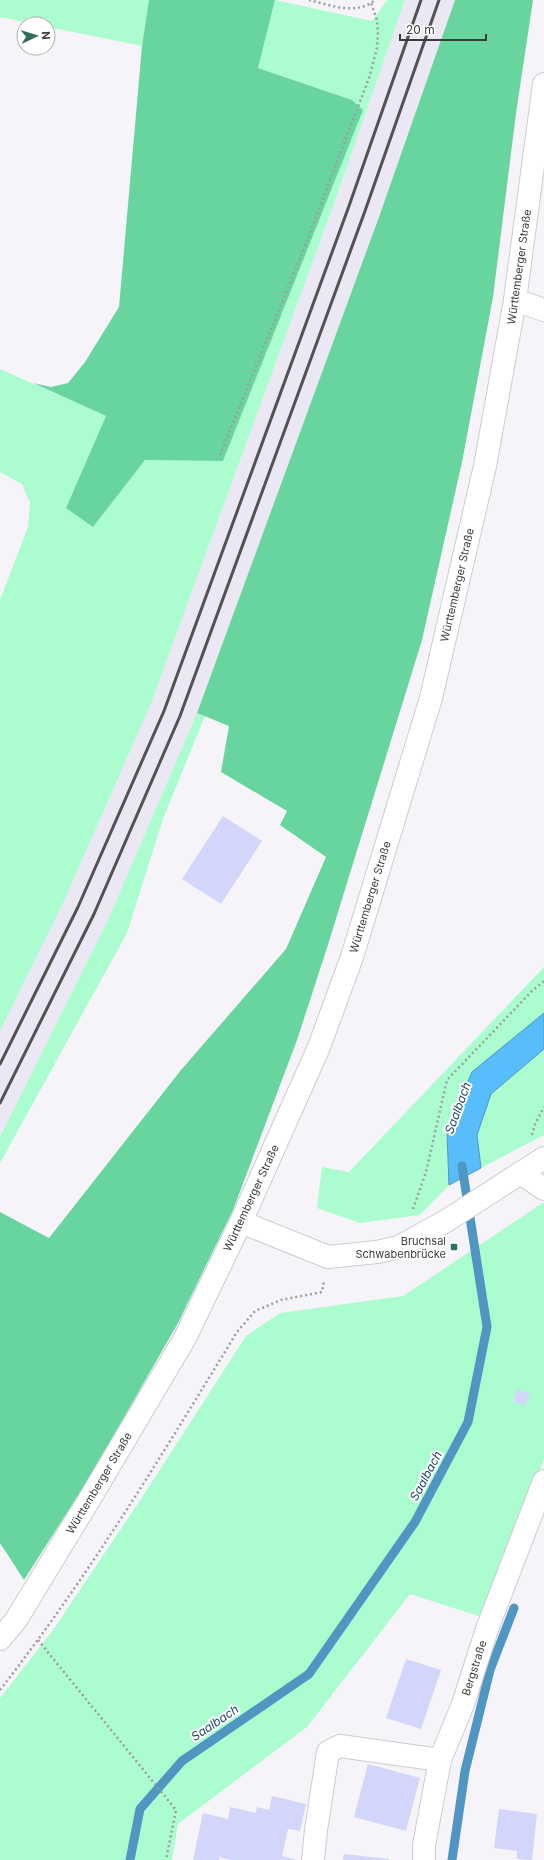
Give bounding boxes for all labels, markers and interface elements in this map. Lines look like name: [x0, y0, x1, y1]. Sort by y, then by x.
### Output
north arrow: [16, 16, 56, 56]
scale bar: [400, 16, 486, 42]
text: 20 m: [406, 22, 435, 37]
text: N: [39, 31, 53, 40]
street label: Württemberger Straße: [504, 208, 534, 326]
street label: Württemberger Straße: [437, 527, 477, 643]
street label: Württemberger Straße: [346, 839, 394, 955]
water label: Saalbach: [441, 1080, 474, 1136]
street label: Württemberger Straße: [220, 1142, 282, 1254]
place label: Bruchsal Schwabenbrücke: [355, 1234, 446, 1261]
marker: Bruchsal Schwabenbrücke: [449, 1242, 459, 1252]
street label: Württemberger Straße: [63, 1430, 135, 1536]
water label: Saalbach: [406, 1448, 445, 1503]
street label: Bergstraße: [458, 1639, 490, 1697]
water label: Saalbach: [188, 1701, 241, 1744]

